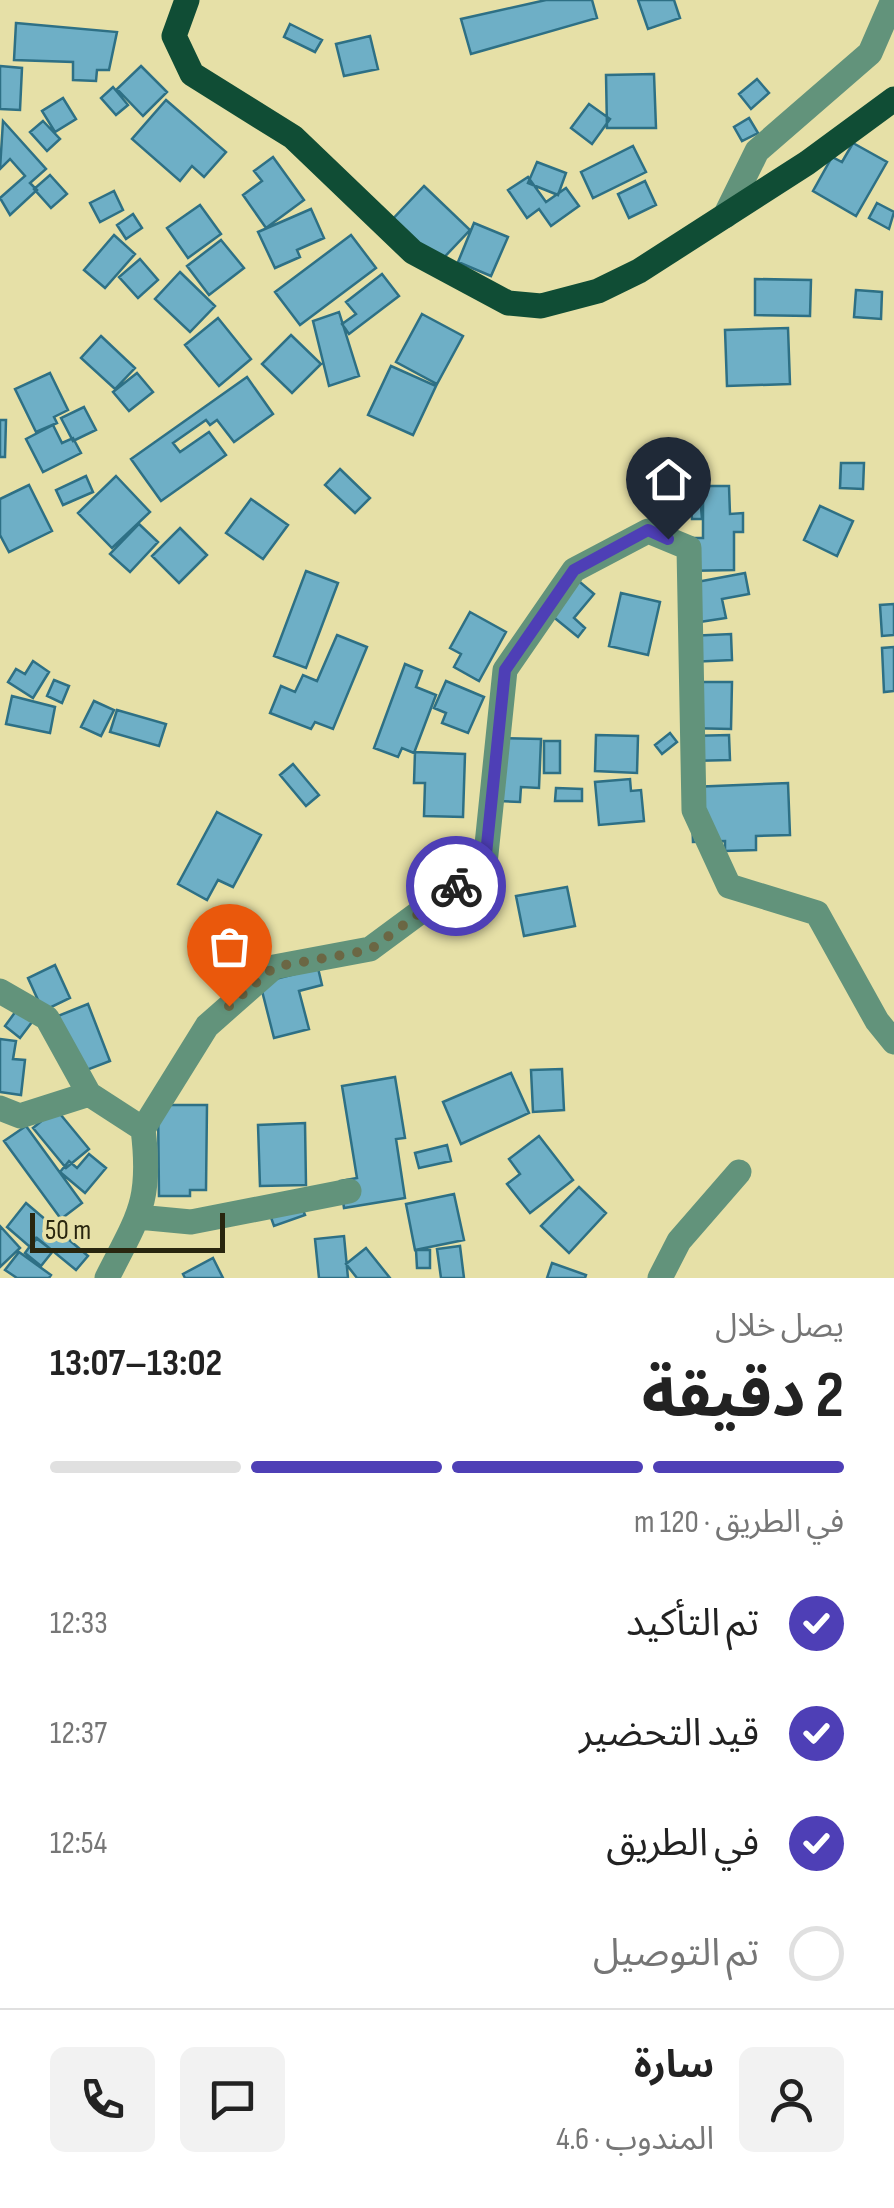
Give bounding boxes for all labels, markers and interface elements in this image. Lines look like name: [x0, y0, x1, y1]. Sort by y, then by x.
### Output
pin: [626, 437, 711, 540]
icon: home: [641, 452, 696, 507]
courier: [406, 836, 506, 936]
icon: bike: [429, 859, 484, 914]
pin: [187, 904, 272, 1007]
icon: bag: [202, 919, 257, 974]
scale bar: [30, 1208, 225, 1252]
text: 50 m: [45, 1214, 91, 1247]
text: يصل خلال: [715, 1307, 844, 1346]
text: 13:02–13:07: [50, 1341, 222, 1386]
text: 2 دقيقة: [642, 1358, 844, 1436]
text: في الطريق · 120 m: [634, 1503, 844, 1542]
icon: check: [789, 1596, 844, 1651]
text: تم التأكيد: [626, 1601, 759, 1646]
text: 12:33: [50, 1604, 108, 1643]
icon: check: [789, 1706, 844, 1761]
text: قيد التحضير: [579, 1711, 759, 1756]
text: 12:37: [50, 1714, 107, 1753]
icon: check: [789, 1816, 844, 1871]
text: في الطريق: [606, 1821, 759, 1866]
text: 12:54: [50, 1824, 107, 1863]
text: تم التوصيل: [593, 1931, 759, 1976]
text: سارة: [634, 2043, 714, 2088]
button: phone: [50, 2047, 155, 2152]
button: chat: [180, 2047, 285, 2152]
button: person: [739, 2047, 844, 2152]
text: المندوب · 4.6: [556, 2120, 714, 2159]

